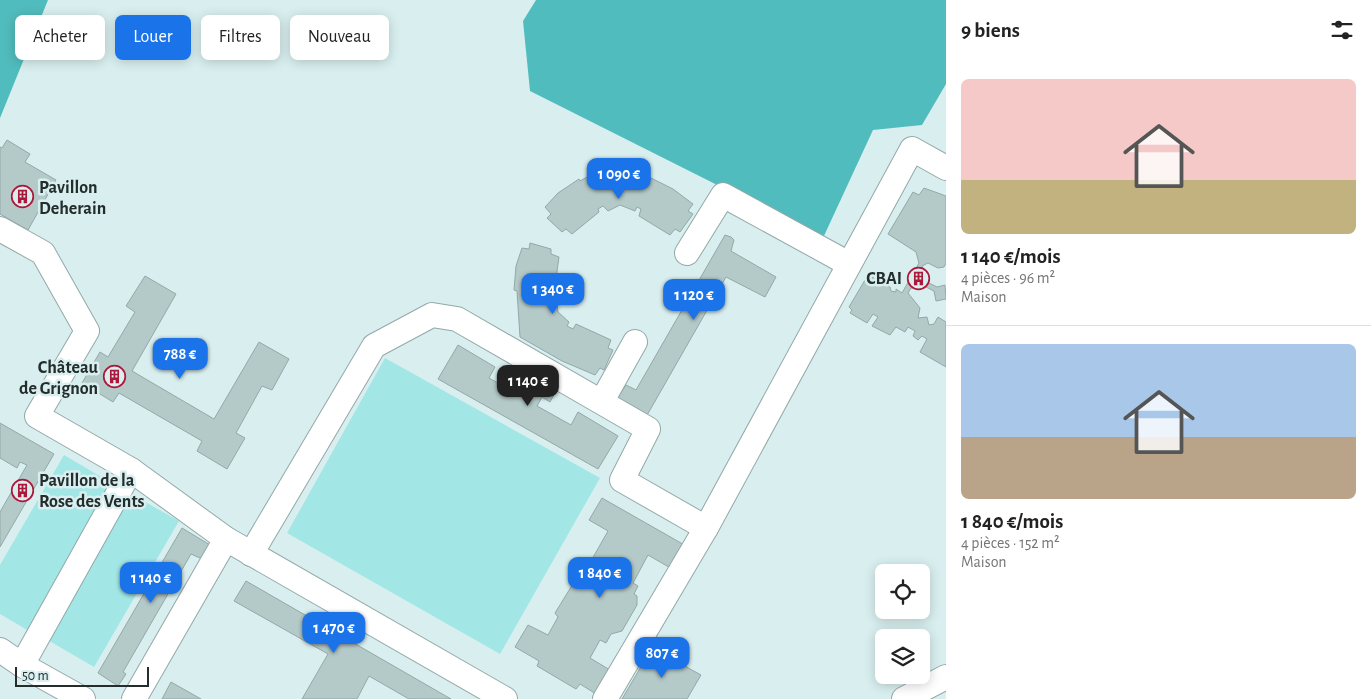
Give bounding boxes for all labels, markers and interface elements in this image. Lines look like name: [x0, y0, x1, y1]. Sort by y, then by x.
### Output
chip: Acheter: [15, 15, 105, 60]
chip: Louer: [115, 15, 191, 60]
chip: Filtres: [201, 15, 280, 60]
chip: Nouveau: [290, 15, 389, 60]
icon: filters: [1328, 16, 1356, 44]
text: 9 biens: [961, 20, 1020, 41]
icon: home: [1114, 111, 1204, 201]
pin: 1 090 €: [573, 158, 665, 200]
text: 1 090 €: [598, 166, 640, 182]
place label: Pavillon Deherain: [39, 179, 106, 218]
building icon: Pavillon Deherain: [11, 185, 35, 209]
text: 1 140 €/mois: [961, 246, 1061, 267]
building icon: CBAI: [906, 266, 930, 290]
place label: CBAI: [866, 270, 902, 288]
text: 4 pièces · 96 m²: [961, 270, 1055, 286]
pin: 1 340 €: [507, 272, 599, 315]
pin: 1 120 €: [648, 278, 740, 321]
text: 1 340 €: [532, 281, 574, 297]
text: 1 120 €: [674, 287, 714, 303]
text: Maison: [961, 289, 1007, 305]
pin: 788 €: [145, 338, 215, 380]
text: 788 €: [164, 346, 196, 362]
place label: Château de Grignon: [19, 359, 99, 398]
pin: 1 140 €: [482, 364, 574, 407]
building icon: Château de Grignon: [102, 365, 126, 389]
text: 1 140 €: [508, 373, 548, 389]
icon: home: [1114, 377, 1204, 467]
place label: Pavillon de la Rose des Vents: [39, 472, 144, 511]
building icon: Pavillon de la Rose des Vents: [11, 478, 35, 502]
text: 1 840 €/mois: [961, 511, 1063, 532]
text: 4 pièces · 152 m²: [961, 535, 1060, 551]
text: Maison: [961, 554, 1007, 570]
pin: 1 840 €: [554, 556, 646, 599]
pin: 1 140 €: [105, 562, 197, 604]
map controls: [875, 564, 930, 684]
button: locate: [875, 564, 930, 619]
text: 1 840 €: [579, 565, 621, 581]
text: 1 140 €: [131, 570, 171, 586]
pin: 1 470 €: [288, 612, 380, 654]
text: 1 470 €: [313, 620, 355, 636]
button: layers: [875, 629, 930, 684]
pin: 807 €: [627, 636, 697, 679]
text: 807 €: [645, 645, 679, 661]
scale bar: [15, 664, 149, 687]
text: 50 m: [22, 669, 49, 683]

